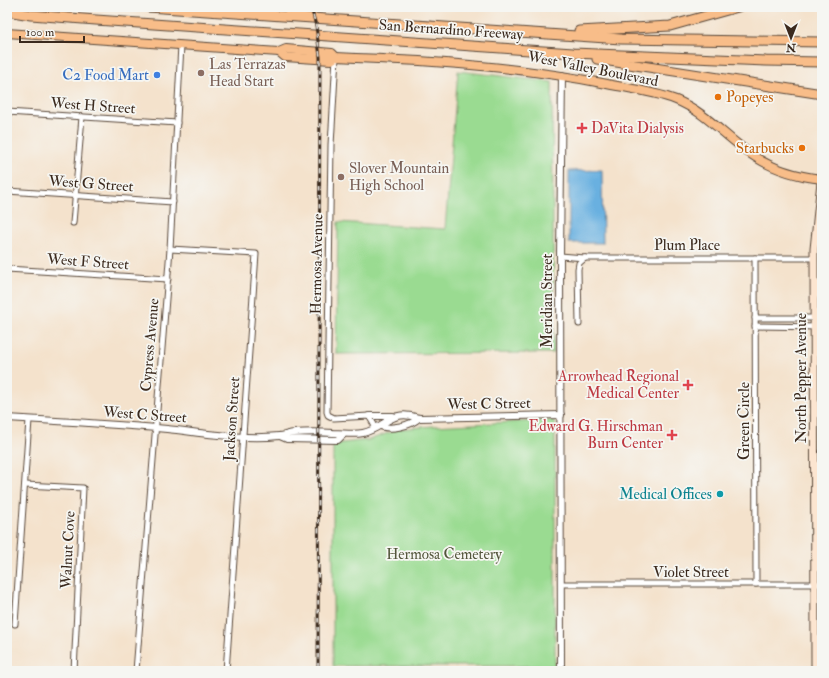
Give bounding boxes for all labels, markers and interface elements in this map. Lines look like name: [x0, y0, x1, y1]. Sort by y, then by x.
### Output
street label: San Bernardino Freeway: [378, 15, 524, 45]
scale bar: [20, 18, 84, 44]
north arrow: [771, 18, 811, 58]
text: 100 m: [26, 25, 55, 40]
text: N: [785, 41, 797, 54]
street label: West Valley Boulevard: [525, 47, 661, 91]
place label: Las Terrazas Head Start: [209, 55, 286, 91]
place label: C2 Food Mart: [62, 66, 149, 85]
marker: Las Terrazas Head Start: [196, 68, 206, 78]
marker: C2 Food Mart: [152, 70, 162, 80]
place label: Popeyes: [726, 88, 773, 108]
marker: Popeyes: [713, 92, 723, 102]
street label: West H Street: [49, 93, 136, 118]
place label: DaVita Dialysis: [591, 119, 684, 138]
marker: DaVita Dialysis: [576, 122, 588, 134]
place label: Starbucks: [736, 139, 794, 158]
marker: Starbucks: [797, 143, 807, 153]
place label: Slover Mountain High School: [349, 159, 449, 195]
street label: West G Street: [47, 171, 134, 196]
marker: Slover Mountain High School: [336, 172, 346, 182]
street label: Hermosa Avenue: [307, 213, 327, 315]
street label: Plum Place: [654, 236, 720, 255]
street label: West F Street: [45, 250, 130, 274]
street label: Meridian Street: [538, 254, 557, 348]
street label: Cypress Avenue: [136, 298, 165, 393]
street label: North Pepper Avenue: [792, 313, 812, 443]
place label: Arrowhead Regional Medical Center: [557, 367, 679, 403]
street label: Jackson Street: [220, 376, 245, 463]
marker: Arrowhead Regional Medical Center: [682, 379, 694, 391]
street label: Green Circle: [735, 382, 754, 460]
street label: West C Street: [446, 394, 531, 414]
street label: West C Street: [102, 403, 188, 427]
place label: Edward G. Hirschman Burn Center: [528, 417, 663, 453]
marker: Edward G. Hirschman Burn Center: [666, 429, 678, 441]
place label: Medical Offices: [619, 485, 712, 504]
marker: Medical Offices: [715, 489, 725, 499]
street label: Walnut Cove: [56, 511, 80, 590]
park label: Hermosa Cemetery: [386, 545, 502, 564]
street label: Violet Street: [653, 563, 729, 582]

